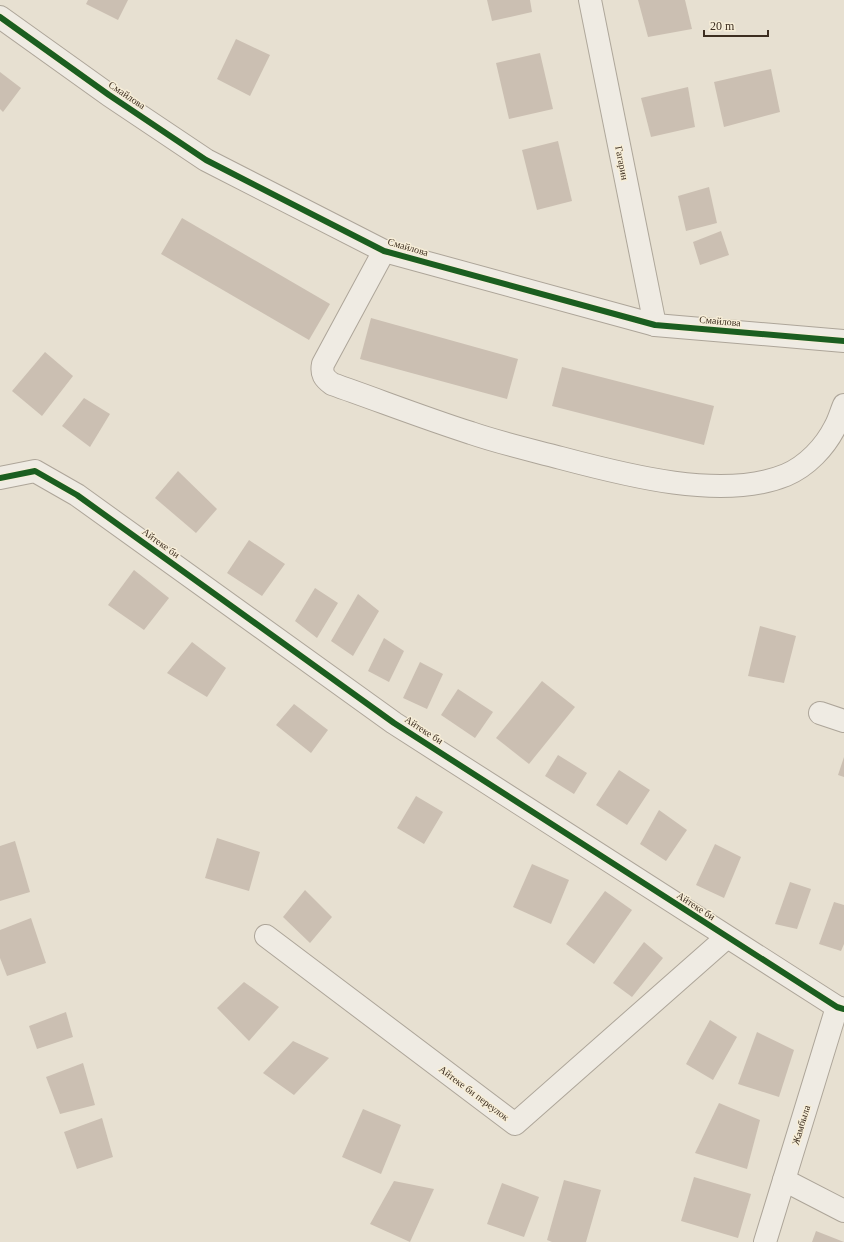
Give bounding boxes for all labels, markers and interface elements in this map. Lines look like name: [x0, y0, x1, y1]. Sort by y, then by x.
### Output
scale bar: [704, 12, 768, 38]
text: 20 m: [710, 19, 735, 33]
street label: Смайлова: [107, 79, 148, 112]
street label: Гагарин: [613, 145, 631, 181]
street label: Смайлова: [386, 236, 430, 258]
street label: Смайлова: [699, 314, 742, 328]
street label: Айтеке би: [140, 526, 182, 561]
street label: Айтеке би: [403, 714, 446, 747]
street label: Айтеке би: [675, 890, 718, 923]
street label: Айтеке би переулок: [437, 1063, 511, 1123]
street label: Жамбыла: [790, 1103, 812, 1146]

